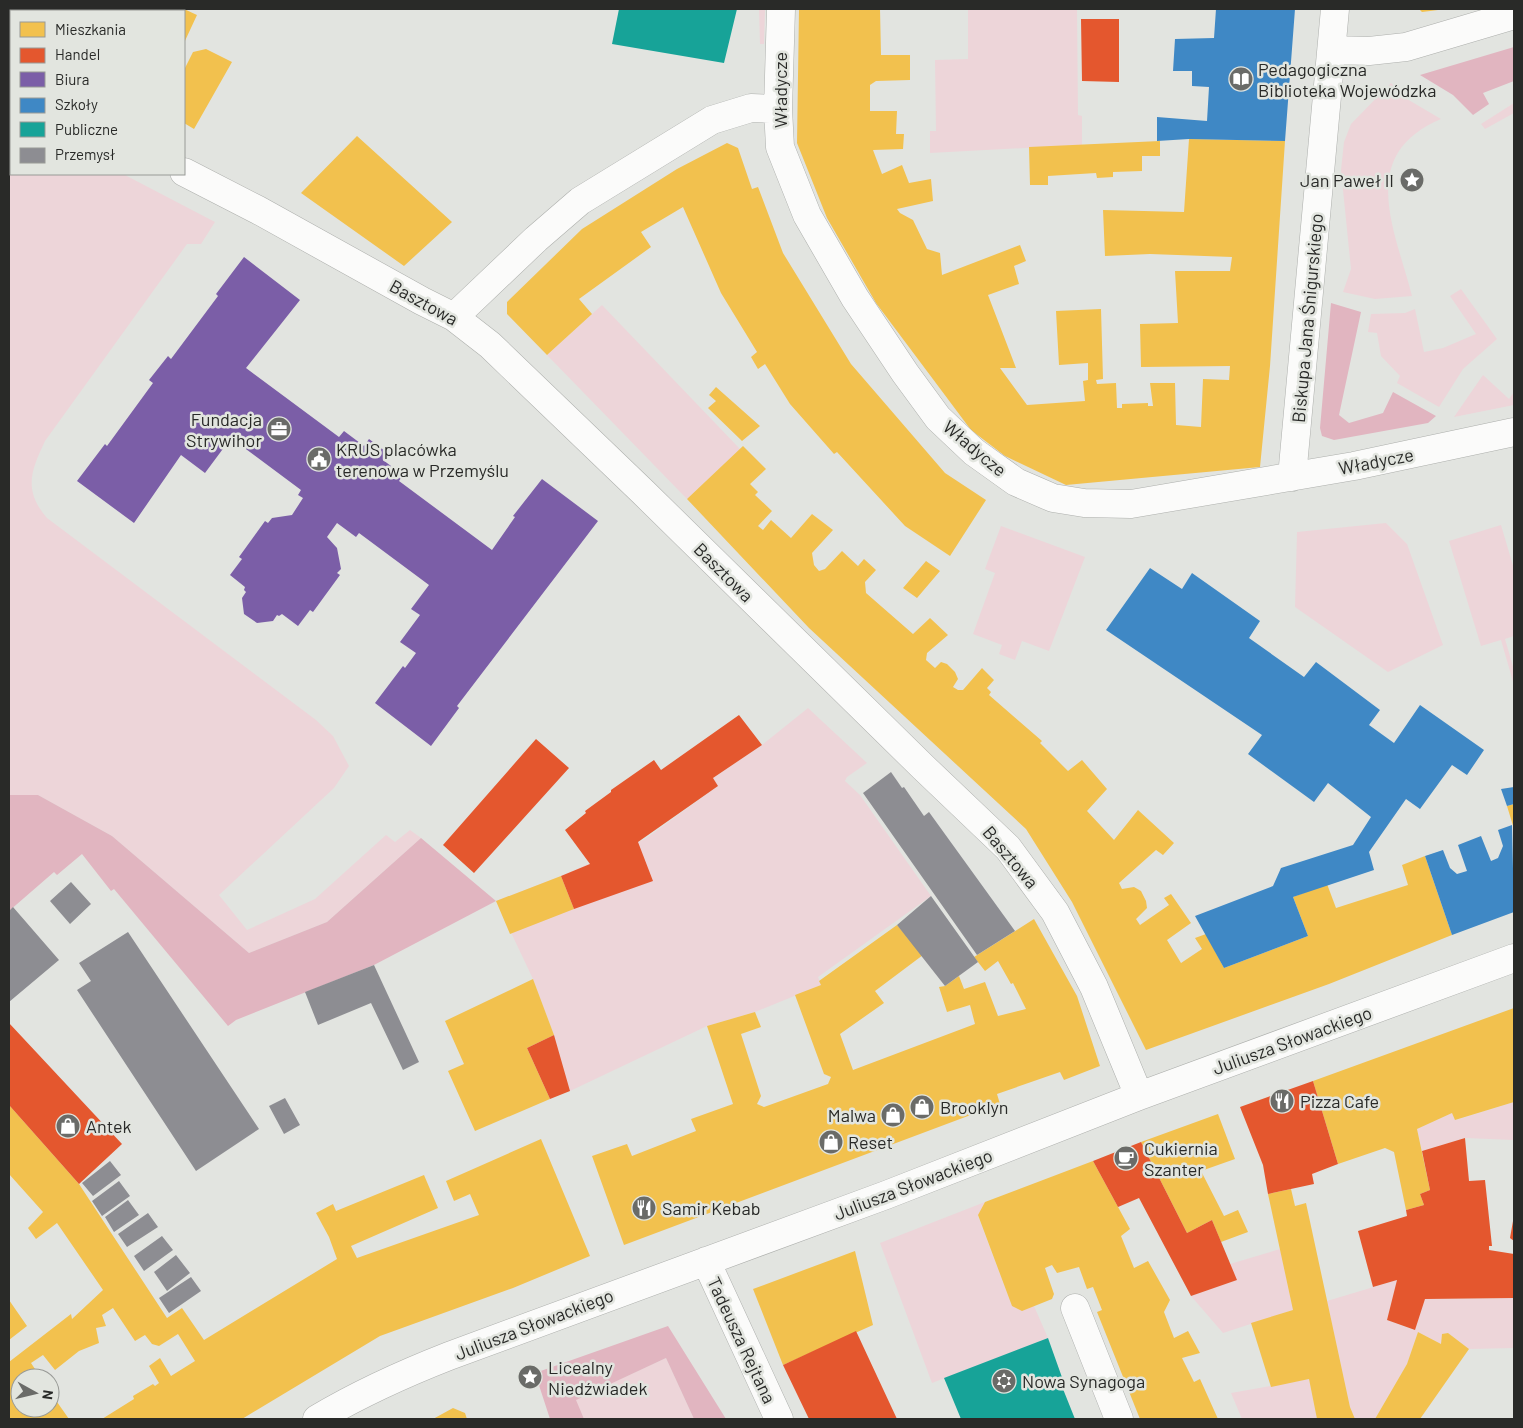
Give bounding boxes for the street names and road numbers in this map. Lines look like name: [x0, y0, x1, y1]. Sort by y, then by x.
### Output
street label: Władycze: [769, 52, 791, 128]
street label: Biskupa Jana Śnigurskiego: [1287, 212, 1327, 424]
street label: Basztowa: [386, 274, 462, 330]
street label: Władycze: [939, 415, 1011, 481]
street label: Władycze: [1337, 443, 1415, 479]
street label: Basztowa: [690, 538, 758, 606]
street label: Basztowa: [979, 821, 1043, 893]
street label: Juliusza Słowackiego: [1209, 1001, 1375, 1079]
street label: Juliusza Słowackiego: [831, 1144, 995, 1224]
street label: Tadeusza Rejtana: [703, 1273, 781, 1407]
street label: Juliusza Słowackiego: [452, 1284, 616, 1364]

